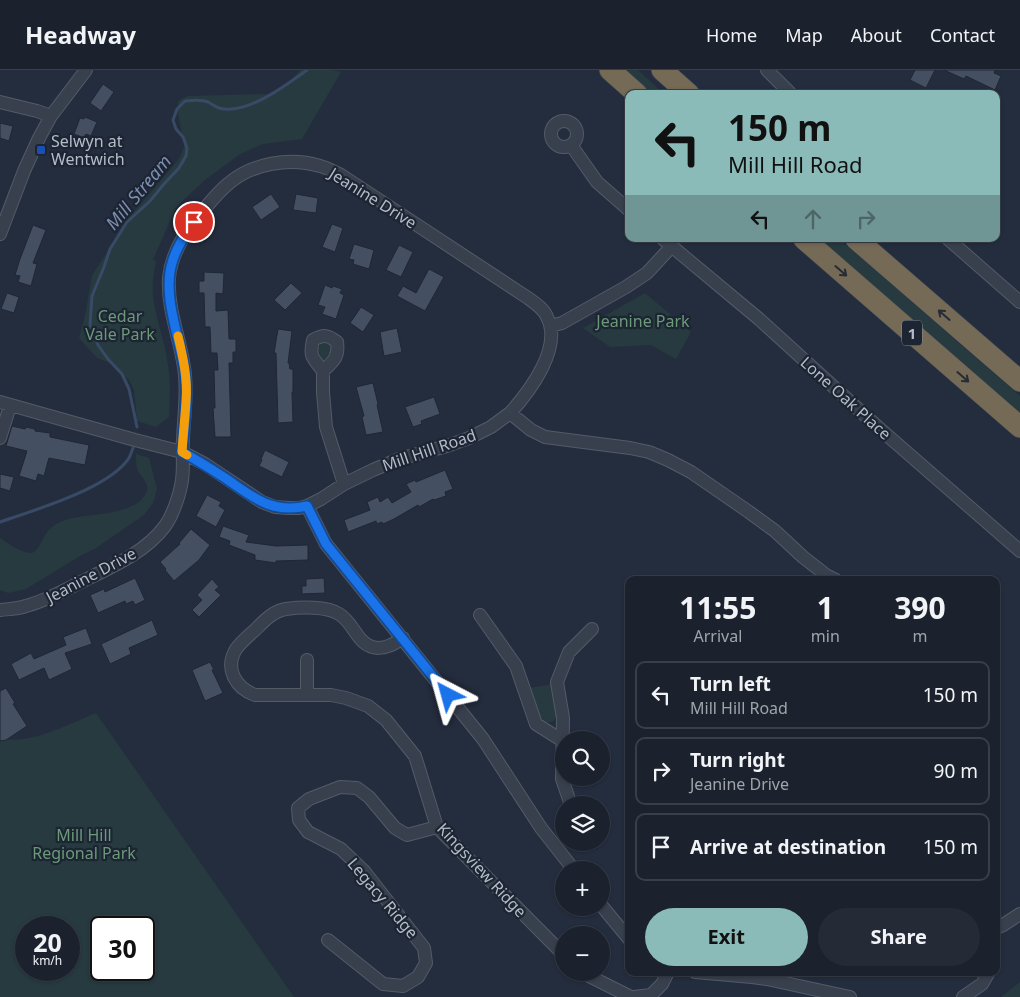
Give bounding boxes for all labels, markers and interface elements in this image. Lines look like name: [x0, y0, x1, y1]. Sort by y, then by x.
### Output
text: Headway: [25, 18, 136, 51]
text: Home: [706, 23, 757, 47]
text: Map: [785, 23, 823, 47]
text: About: [851, 23, 902, 47]
text: Contact: [930, 23, 995, 47]
text: 150 m: [728, 104, 831, 151]
icon: left: [645, 110, 710, 175]
place label: Selwyn at Wentwich: [51, 130, 125, 170]
marker: Selwyn at Wentwich: [35, 144, 47, 156]
text: Mill Hill Road: [728, 149, 863, 179]
water label: Mill Stream: [100, 150, 176, 234]
street label: Jeanine Drive: [323, 161, 421, 234]
pin: [173, 201, 215, 243]
icon: left: [746, 205, 774, 233]
icon: ahead: [799, 205, 827, 233]
icon: right: [852, 205, 880, 233]
icon: arrive: [180, 208, 208, 236]
one-way arrow: [834, 265, 847, 276]
park label: Cedar Vale Park: [85, 305, 155, 345]
one-way arrow: [937, 309, 950, 321]
park label: Jeanine Park: [594, 310, 690, 332]
road number: 1: [902, 320, 922, 346]
street label: Lone Oak Place: [796, 351, 896, 445]
one-way arrow: [957, 372, 970, 383]
street label: Mill Hill Road: [379, 424, 479, 476]
street label: Jeanine Drive: [40, 542, 140, 609]
text: 11:55: [679, 587, 756, 628]
text: 1: [817, 587, 834, 628]
text: 390: [894, 587, 946, 628]
text: Arrival: [693, 625, 742, 647]
text: min: [811, 625, 840, 647]
text: m: [912, 625, 927, 647]
position arrow: [421, 668, 473, 720]
text: Turn left: [690, 671, 771, 697]
icon: left: [647, 681, 675, 709]
text: 150 m: [923, 682, 978, 708]
text: Mill Hill Road: [690, 697, 788, 719]
map controls: [555, 731, 610, 981]
button: search: [555, 731, 610, 786]
text: Turn right: [690, 747, 785, 773]
icon: right: [647, 757, 675, 785]
text: 90 m: [934, 758, 978, 784]
text: Jeanine Drive: [690, 773, 789, 795]
button: layers: [555, 796, 610, 851]
street label: Kingsview Ridge: [432, 818, 532, 922]
park label: Mill Hill Regional Park: [32, 824, 136, 864]
icon: arrive: [647, 833, 675, 861]
text: Arrive at destination: [690, 834, 886, 860]
text: 150 m: [923, 834, 978, 860]
street label: Legacy Ridge: [343, 853, 423, 943]
button: +: [555, 861, 610, 916]
button: Exit: [645, 908, 808, 966]
button: Share: [818, 908, 980, 966]
speed limit sign: 30: [90, 916, 155, 981]
text: 20: [33, 925, 62, 959]
button: −: [555, 926, 610, 981]
text: km/h: [33, 952, 62, 969]

